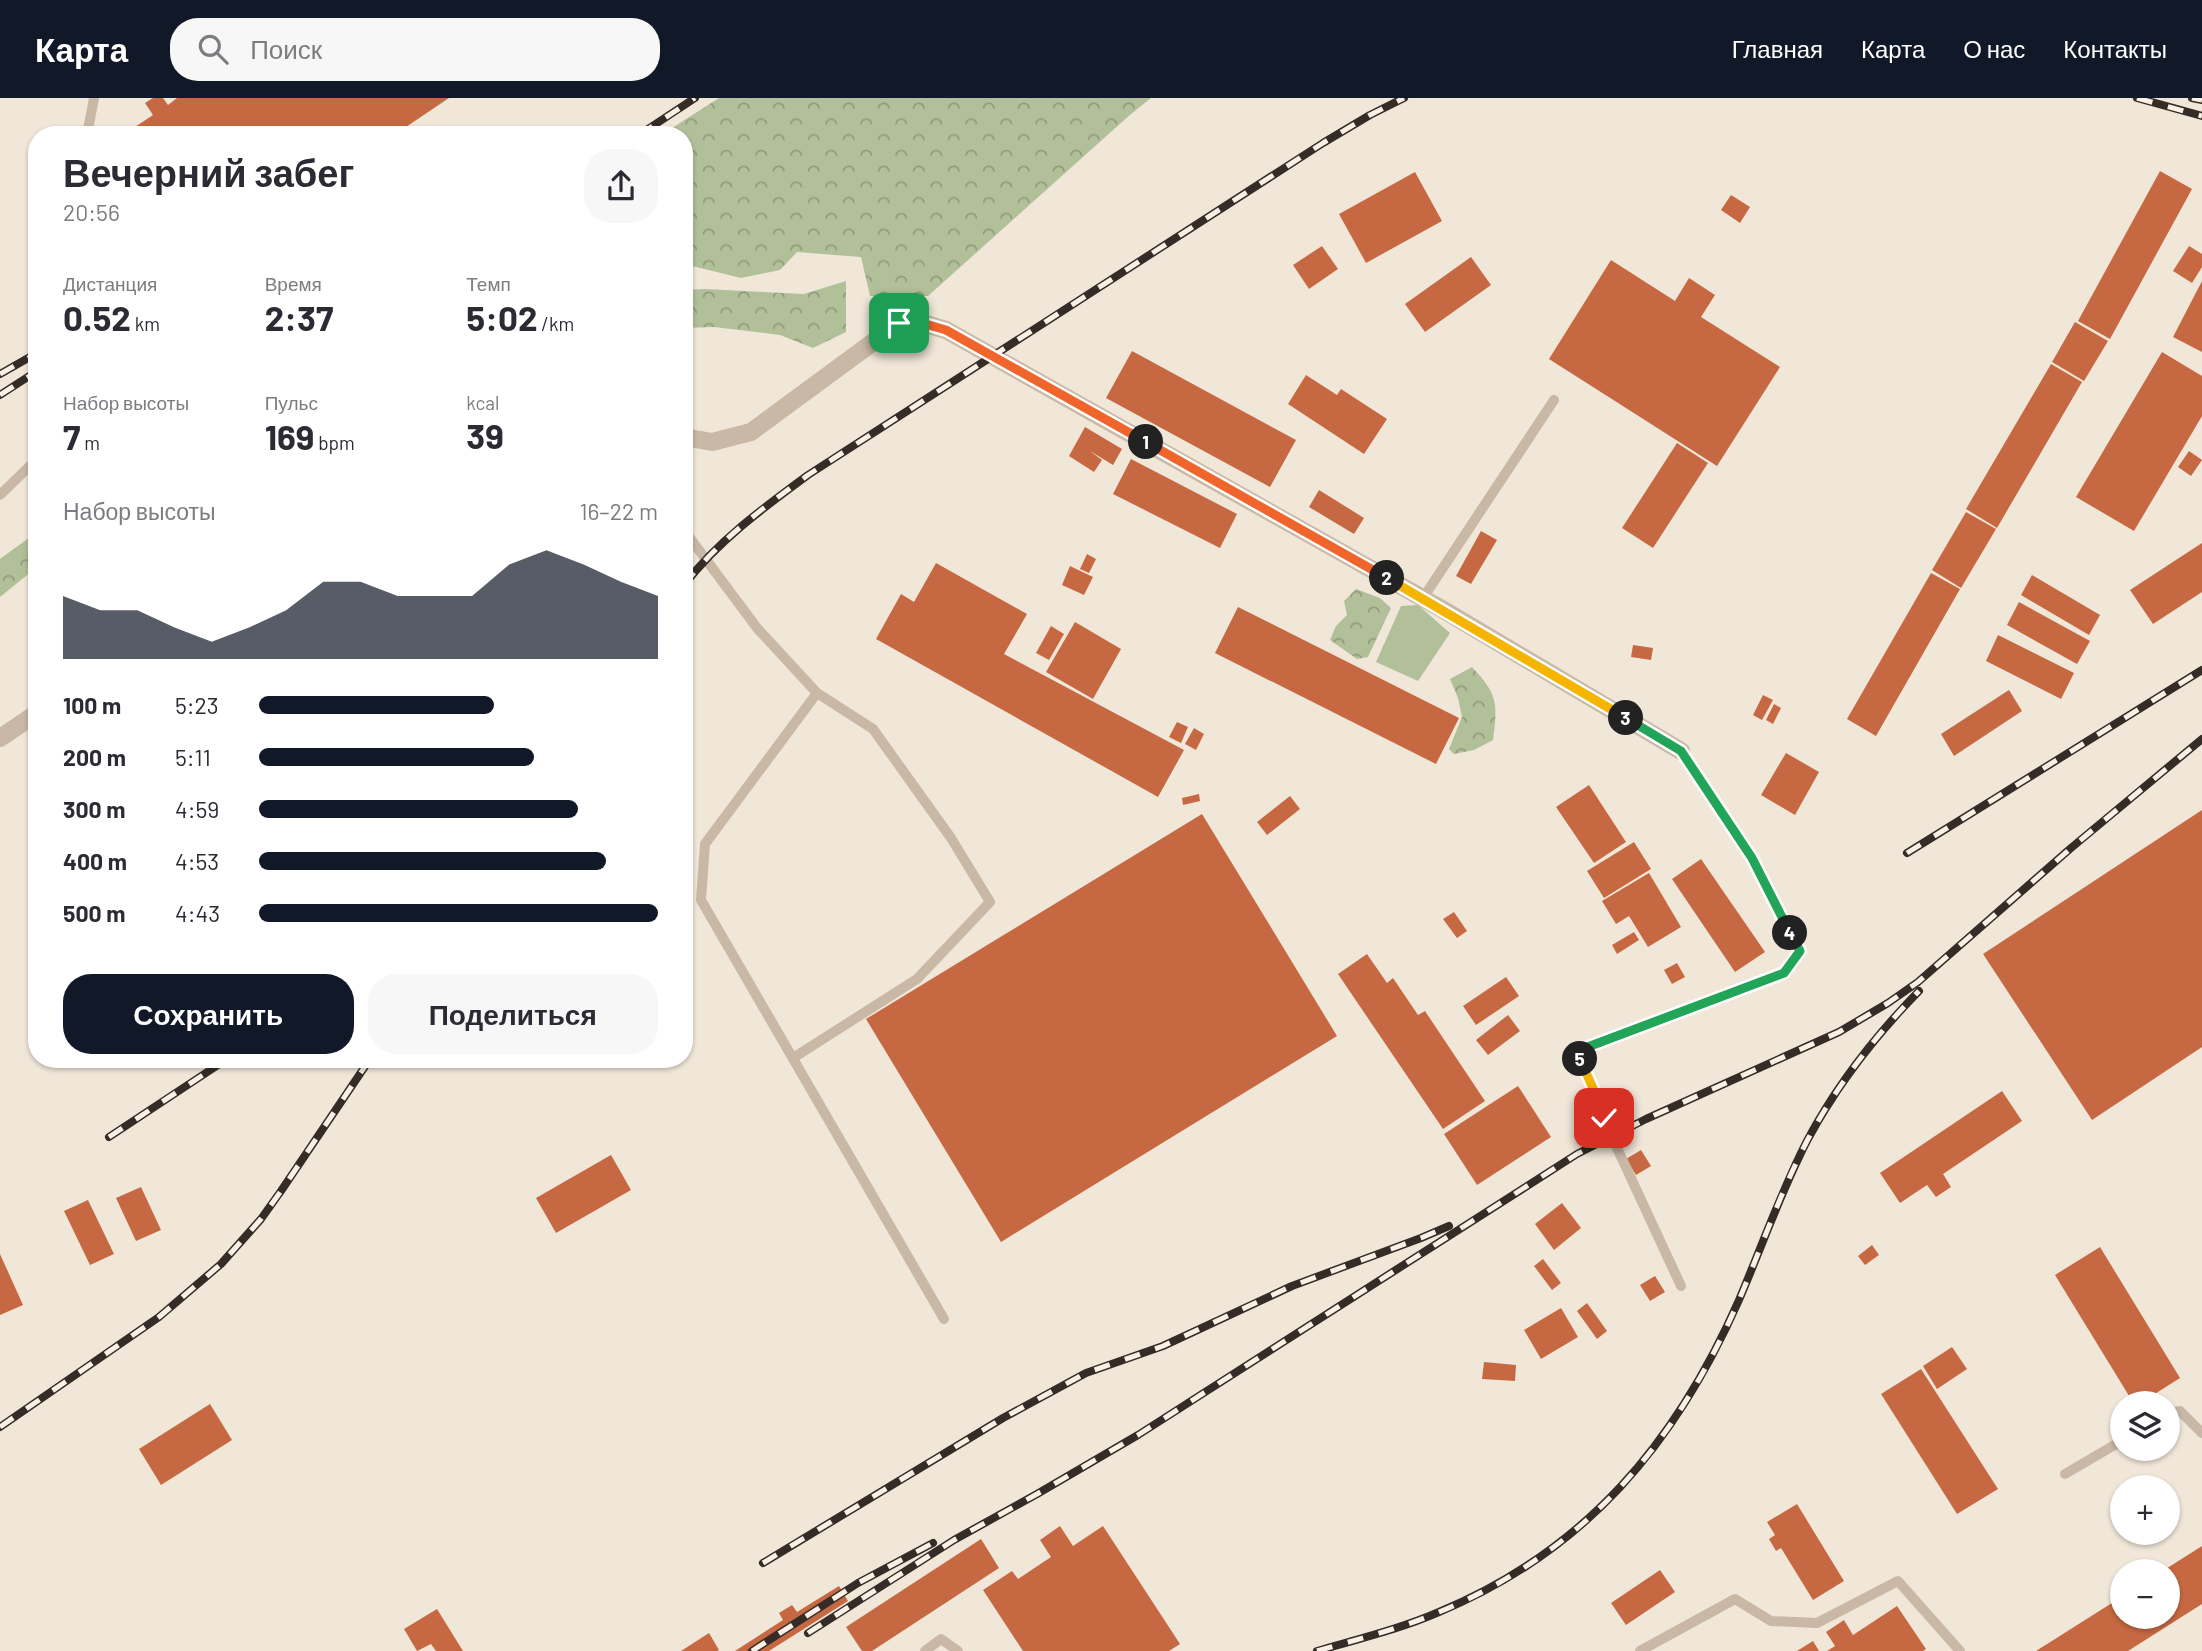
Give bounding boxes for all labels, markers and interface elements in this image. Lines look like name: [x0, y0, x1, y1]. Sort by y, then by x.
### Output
search box: [170, 18, 660, 81]
text: Карта: [35, 29, 128, 69]
icon: search: [194, 30, 232, 68]
text: Поиск: [250, 33, 322, 64]
text: Главная: [1732, 34, 1823, 63]
text: Карта: [1861, 34, 1925, 63]
text: О нас: [1963, 34, 2025, 63]
text: Контакты: [2063, 34, 2167, 63]
text: Вечерний забег: [63, 149, 354, 195]
button: share: [584, 149, 658, 223]
text: 20:56: [63, 198, 120, 226]
text: Дистанция: [63, 272, 157, 295]
text: Время: [265, 272, 322, 295]
text: Темп: [466, 272, 511, 295]
pin: [869, 293, 929, 353]
text: 0.52: [63, 296, 131, 338]
text: 2:37: [265, 296, 333, 338]
text: 5:02: [466, 296, 537, 338]
icon: arrive: [880, 304, 918, 342]
text: km: [131, 312, 160, 335]
text: /km: [537, 312, 574, 335]
text: Набор высоты: [63, 391, 189, 414]
text: Пульс: [265, 391, 318, 414]
text: kcal: [466, 391, 499, 414]
text: 39: [466, 414, 504, 456]
text: 7: [63, 415, 80, 457]
text: 169: [265, 415, 314, 457]
pin: 1: [1128, 424, 1164, 460]
text: 1: [1142, 430, 1149, 453]
text: m: [80, 431, 100, 454]
text: bpm: [314, 431, 355, 454]
text: Набор высоты: [63, 497, 216, 525]
text: 16–22 m: [579, 497, 658, 525]
pin: 2: [1370, 560, 1404, 596]
text: 2: [1381, 566, 1392, 589]
text: 100 m: [63, 691, 121, 719]
text: 5:23: [175, 691, 219, 719]
pin: 3: [1608, 700, 1644, 736]
text: 3: [1620, 706, 1631, 729]
text: 200 m: [63, 743, 126, 771]
text: 5:11: [175, 743, 211, 771]
text: 300 m: [63, 795, 125, 823]
text: 4:59: [175, 795, 219, 823]
text: 400 m: [63, 847, 127, 875]
text: 4:53: [175, 847, 219, 875]
text: 500 m: [63, 899, 125, 927]
text: 4:43: [175, 899, 220, 927]
pin: 4: [1772, 916, 1808, 950]
text: 4: [1784, 921, 1795, 944]
button: Сохранить: [63, 974, 354, 1054]
button: Поделиться: [368, 974, 658, 1054]
pin: 5: [1562, 1042, 1598, 1076]
text: 5: [1574, 1047, 1585, 1070]
pin: [1574, 1088, 1634, 1148]
icon: check: [1585, 1099, 1623, 1137]
map controls: [2110, 1391, 2180, 1629]
button: layers: [2110, 1391, 2180, 1461]
button: +: [2110, 1475, 2180, 1545]
button: −: [2110, 1559, 2180, 1629]

